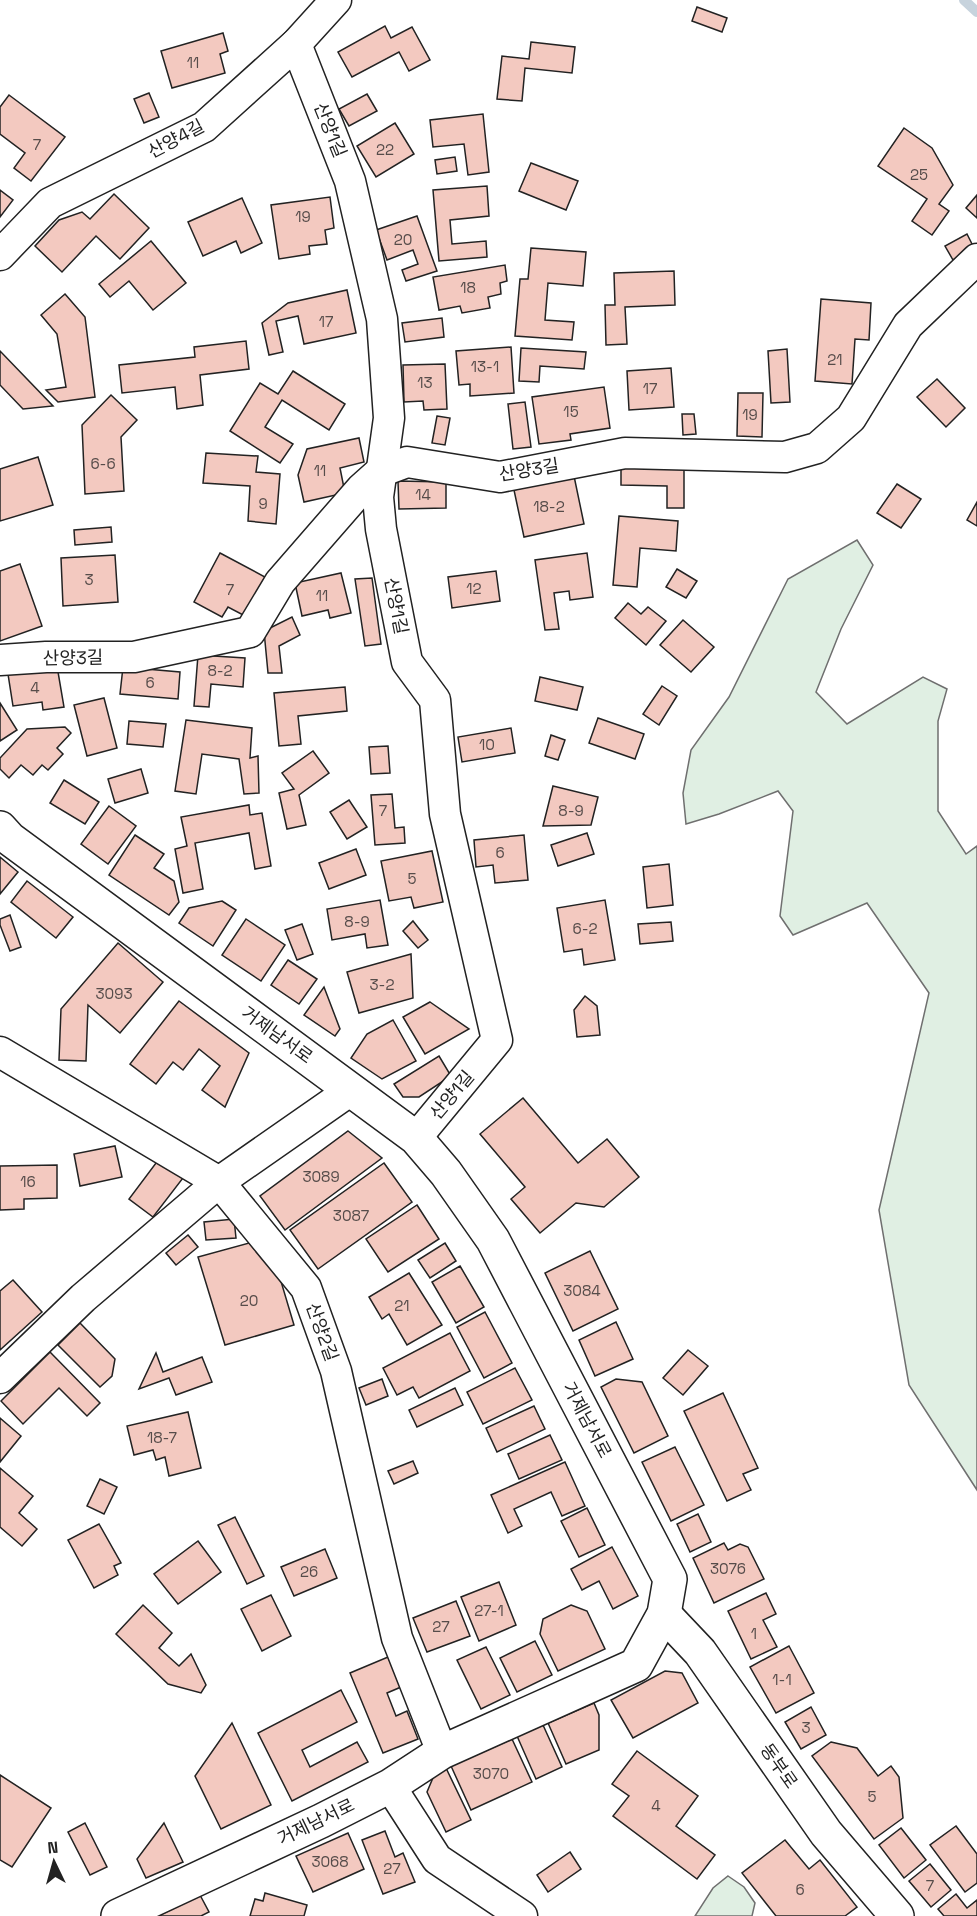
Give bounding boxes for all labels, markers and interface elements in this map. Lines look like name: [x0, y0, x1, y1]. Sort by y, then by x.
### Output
house number: 11: [187, 53, 199, 72]
street label: 산양1길: [309, 99, 352, 161]
street label: 산양4길: [143, 114, 208, 163]
house number: 7: [33, 135, 41, 154]
house number: 22: [376, 140, 394, 159]
house number: 25: [910, 165, 928, 184]
house number: 19: [295, 207, 311, 226]
house number: 20: [394, 230, 412, 249]
house number: 18: [460, 278, 476, 297]
house number: 17: [319, 312, 333, 331]
house number: 21: [827, 350, 843, 369]
house number: 13-1: [471, 357, 499, 376]
house number: 13: [417, 373, 433, 392]
house number: 17: [643, 379, 657, 398]
house number: 15: [563, 402, 579, 421]
house number: 19: [742, 405, 758, 424]
street label: 산양3길: [497, 453, 561, 486]
house number: 6-6: [90, 454, 116, 473]
house number: 11: [314, 461, 326, 480]
house number: 14: [415, 485, 431, 504]
house number: 9: [258, 494, 268, 513]
house number: 18-2: [533, 497, 565, 516]
house number: 3: [84, 570, 94, 589]
street label: 산양1길: [380, 576, 413, 636]
house number: 12: [466, 579, 482, 598]
house number: 7: [226, 580, 234, 599]
house number: 11: [316, 586, 328, 605]
street label: 산양3길: [43, 645, 103, 670]
house number: 8-2: [207, 661, 233, 680]
house number: 6: [145, 673, 155, 692]
house number: 4: [30, 678, 40, 697]
house number: 10: [479, 735, 495, 754]
house number: 7: [379, 801, 387, 820]
house number: 8-9: [558, 801, 584, 820]
house number: 6: [495, 843, 505, 862]
house number: 5: [408, 869, 417, 888]
house number: 8-9: [344, 912, 370, 931]
house number: 6-2: [572, 919, 598, 938]
house number: 3-2: [370, 975, 394, 994]
house number: 3093: [96, 984, 132, 1003]
street label: 거제남서로: [237, 1001, 318, 1068]
street label: 산양1길: [424, 1065, 479, 1124]
house number: 3089: [302, 1167, 340, 1186]
house number: 16: [20, 1172, 36, 1191]
house number: 3087: [333, 1206, 369, 1225]
house number: 3084: [563, 1281, 601, 1300]
house number: 20: [240, 1291, 258, 1310]
house number: 21: [394, 1296, 410, 1315]
street label: 산양2길: [301, 1299, 344, 1364]
street label: 거제남서로: [558, 1378, 617, 1462]
house number: 18-7: [147, 1428, 177, 1447]
house number: 3076: [710, 1559, 746, 1578]
house number: 26: [300, 1562, 318, 1581]
house number: 27-1: [474, 1601, 504, 1620]
house number: 27: [432, 1617, 450, 1636]
house number: 1: [751, 1624, 757, 1643]
house number: 1-1: [772, 1670, 792, 1689]
house number: 3: [801, 1718, 811, 1737]
street label: 동부로: [756, 1739, 803, 1793]
house number: 3070: [473, 1764, 509, 1783]
house number: 5: [868, 1787, 877, 1806]
street label: 거제남서로: [274, 1793, 358, 1850]
house number: 4: [651, 1796, 661, 1815]
north arrow: [24, 1832, 84, 1892]
text: N: [46, 1837, 59, 1858]
house number: 3068: [311, 1852, 349, 1871]
house number: 27: [383, 1859, 401, 1878]
house number: 7: [926, 1876, 934, 1895]
house number: 6: [795, 1880, 805, 1899]

